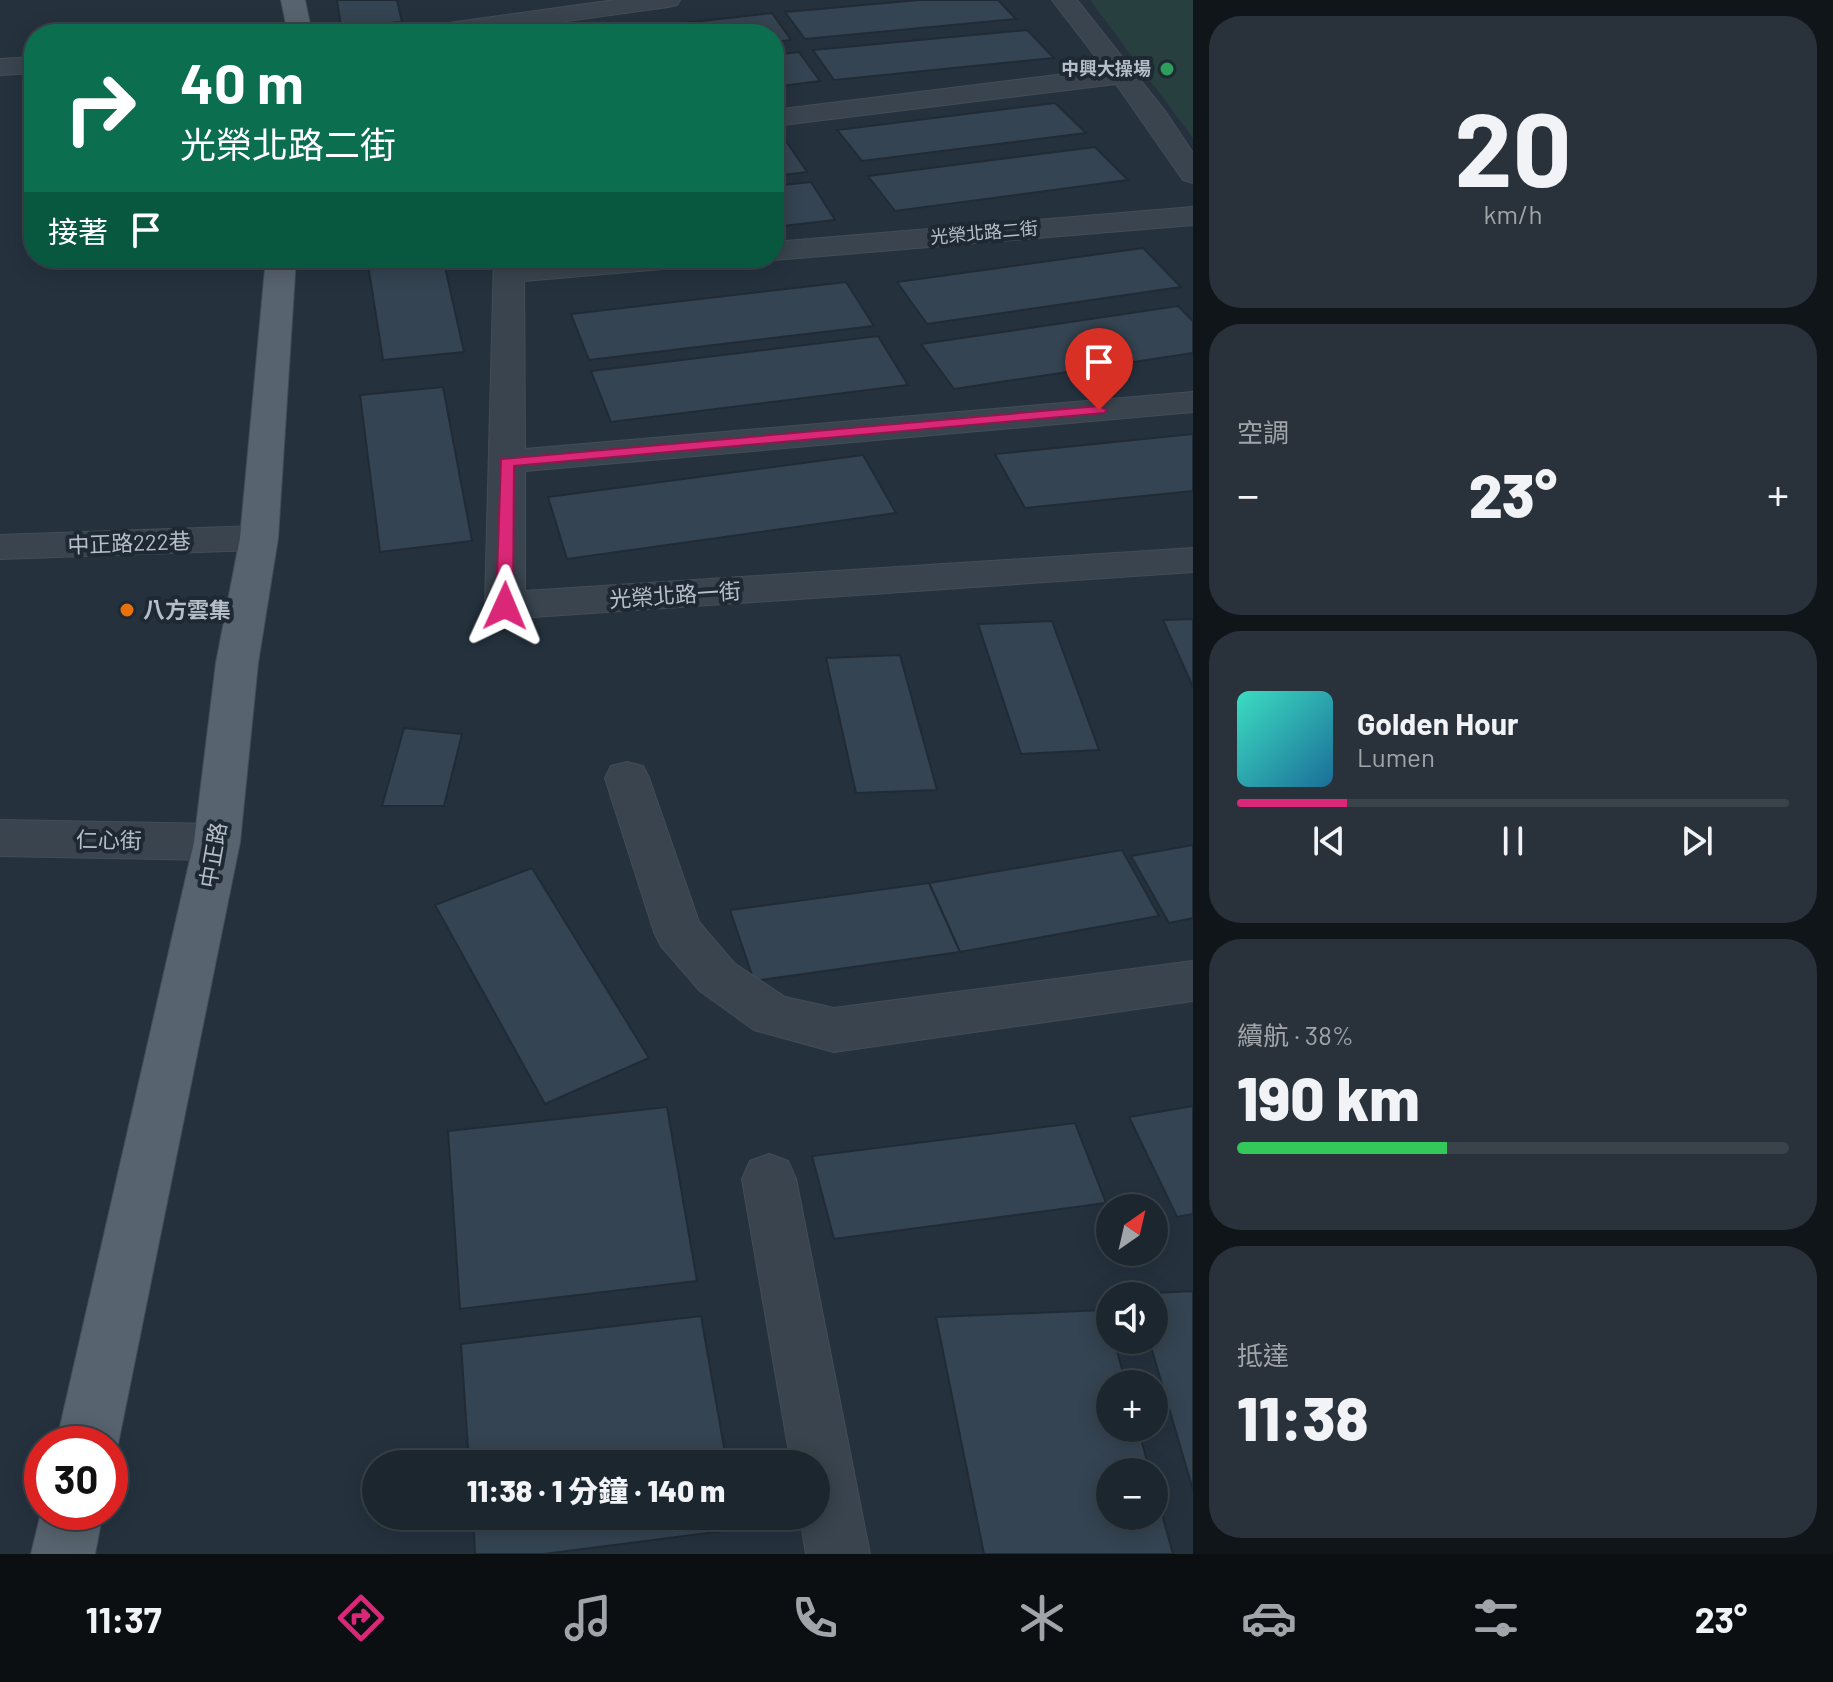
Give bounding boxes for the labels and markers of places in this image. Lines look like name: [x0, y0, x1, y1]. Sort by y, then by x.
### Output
place label: 中興大操場: [1061, 57, 1151, 79]
marker: 中興大操場: [1158, 60, 1176, 78]
pin: [1065, 328, 1133, 410]
place label: 八方雲集: [143, 596, 231, 622]
marker: 八方雲集: [118, 601, 136, 619]

